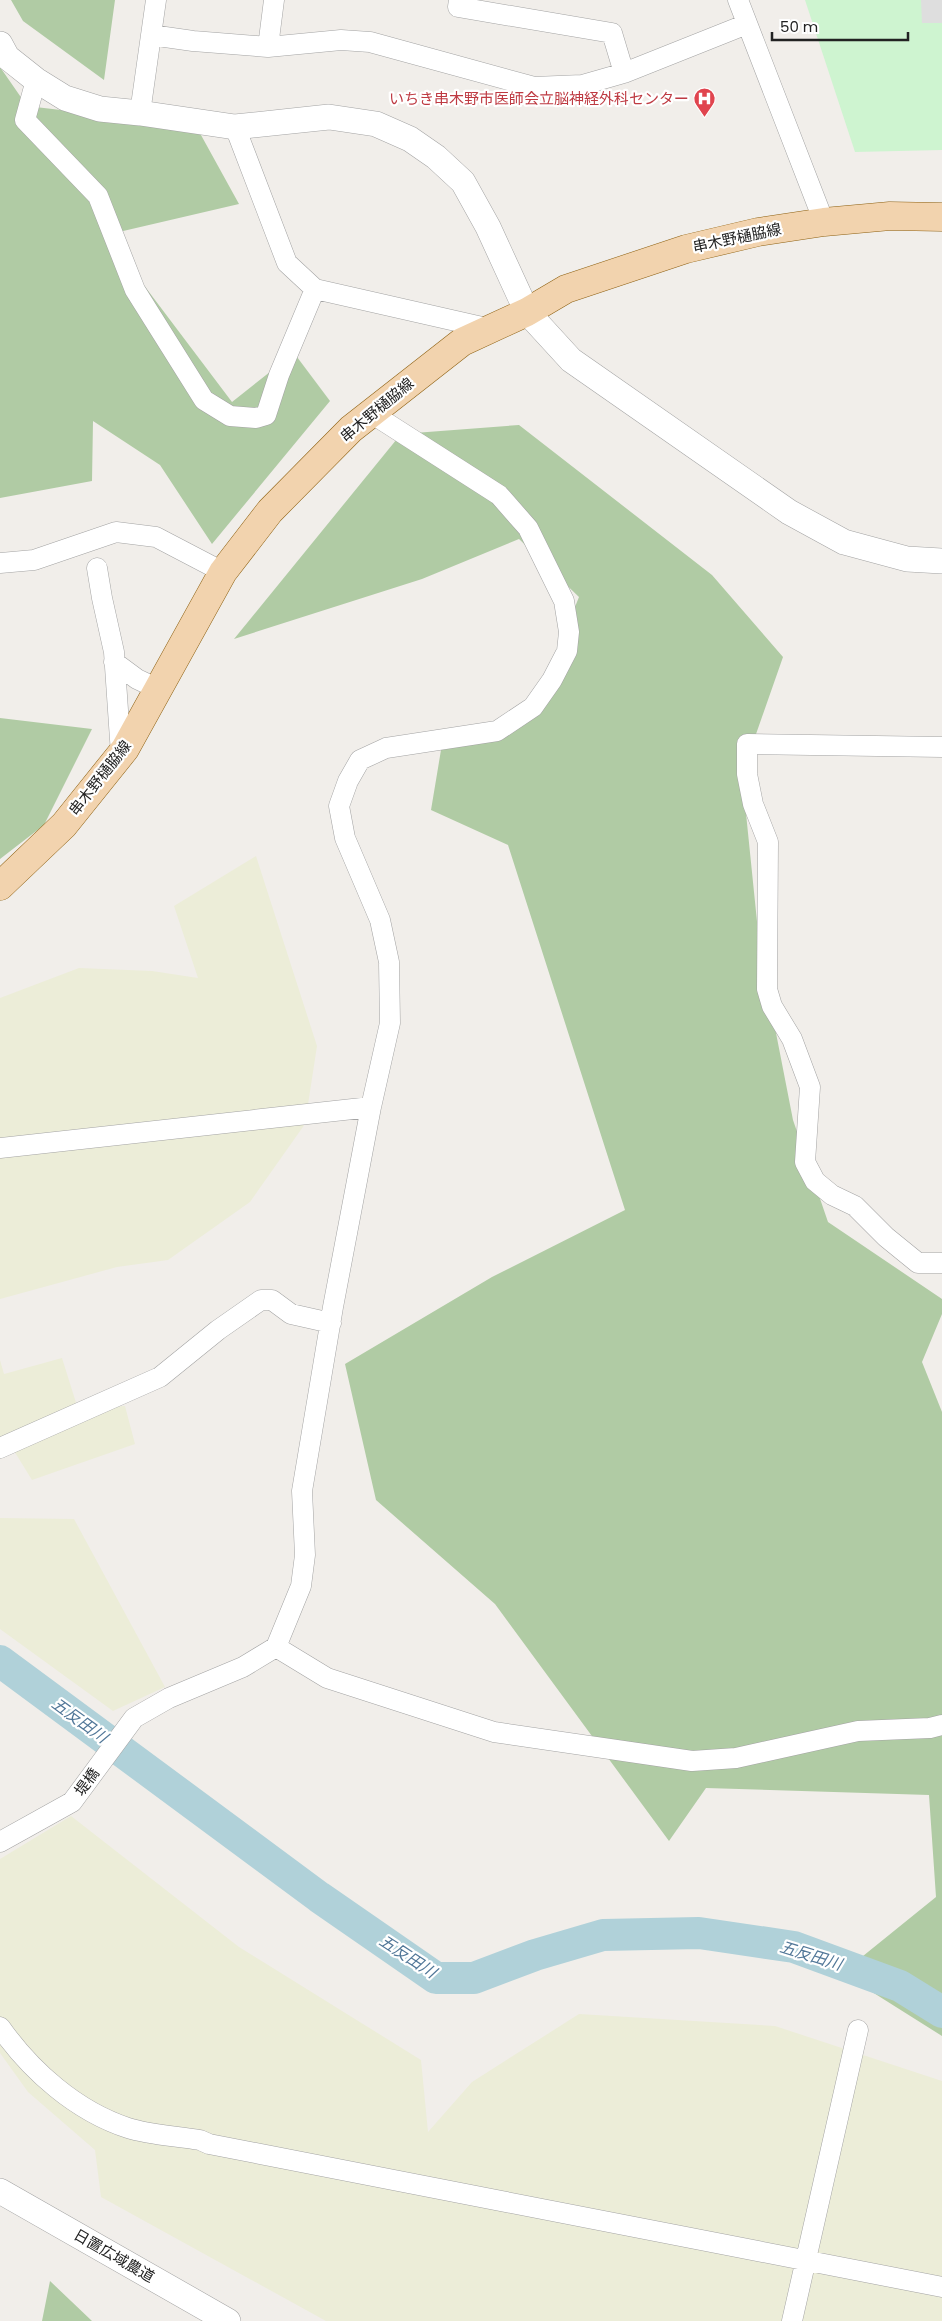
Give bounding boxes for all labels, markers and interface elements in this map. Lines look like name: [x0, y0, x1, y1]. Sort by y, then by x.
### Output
scale bar: [772, 10, 908, 42]
text: 50 m: [780, 16, 818, 37]
hospital icon: いちき串木野市医師会立脳神経外科センター: [693, 87, 717, 118]
place label: いちき串木野市医師会立脳神経外科センター: [389, 88, 689, 109]
street label: 串木野樋脇線: [691, 218, 783, 257]
street label: 串木野樋脇線: [335, 373, 418, 447]
street label: 串木野樋脇線: [64, 736, 136, 820]
water label: 五反田川: [47, 1692, 114, 1750]
street label: 堤橋: [69, 1763, 104, 1800]
water label: 五反田川: [375, 1929, 442, 1985]
water label: 五反田川: [777, 1935, 847, 1976]
street label: 日置広域農道: [70, 2224, 158, 2287]

